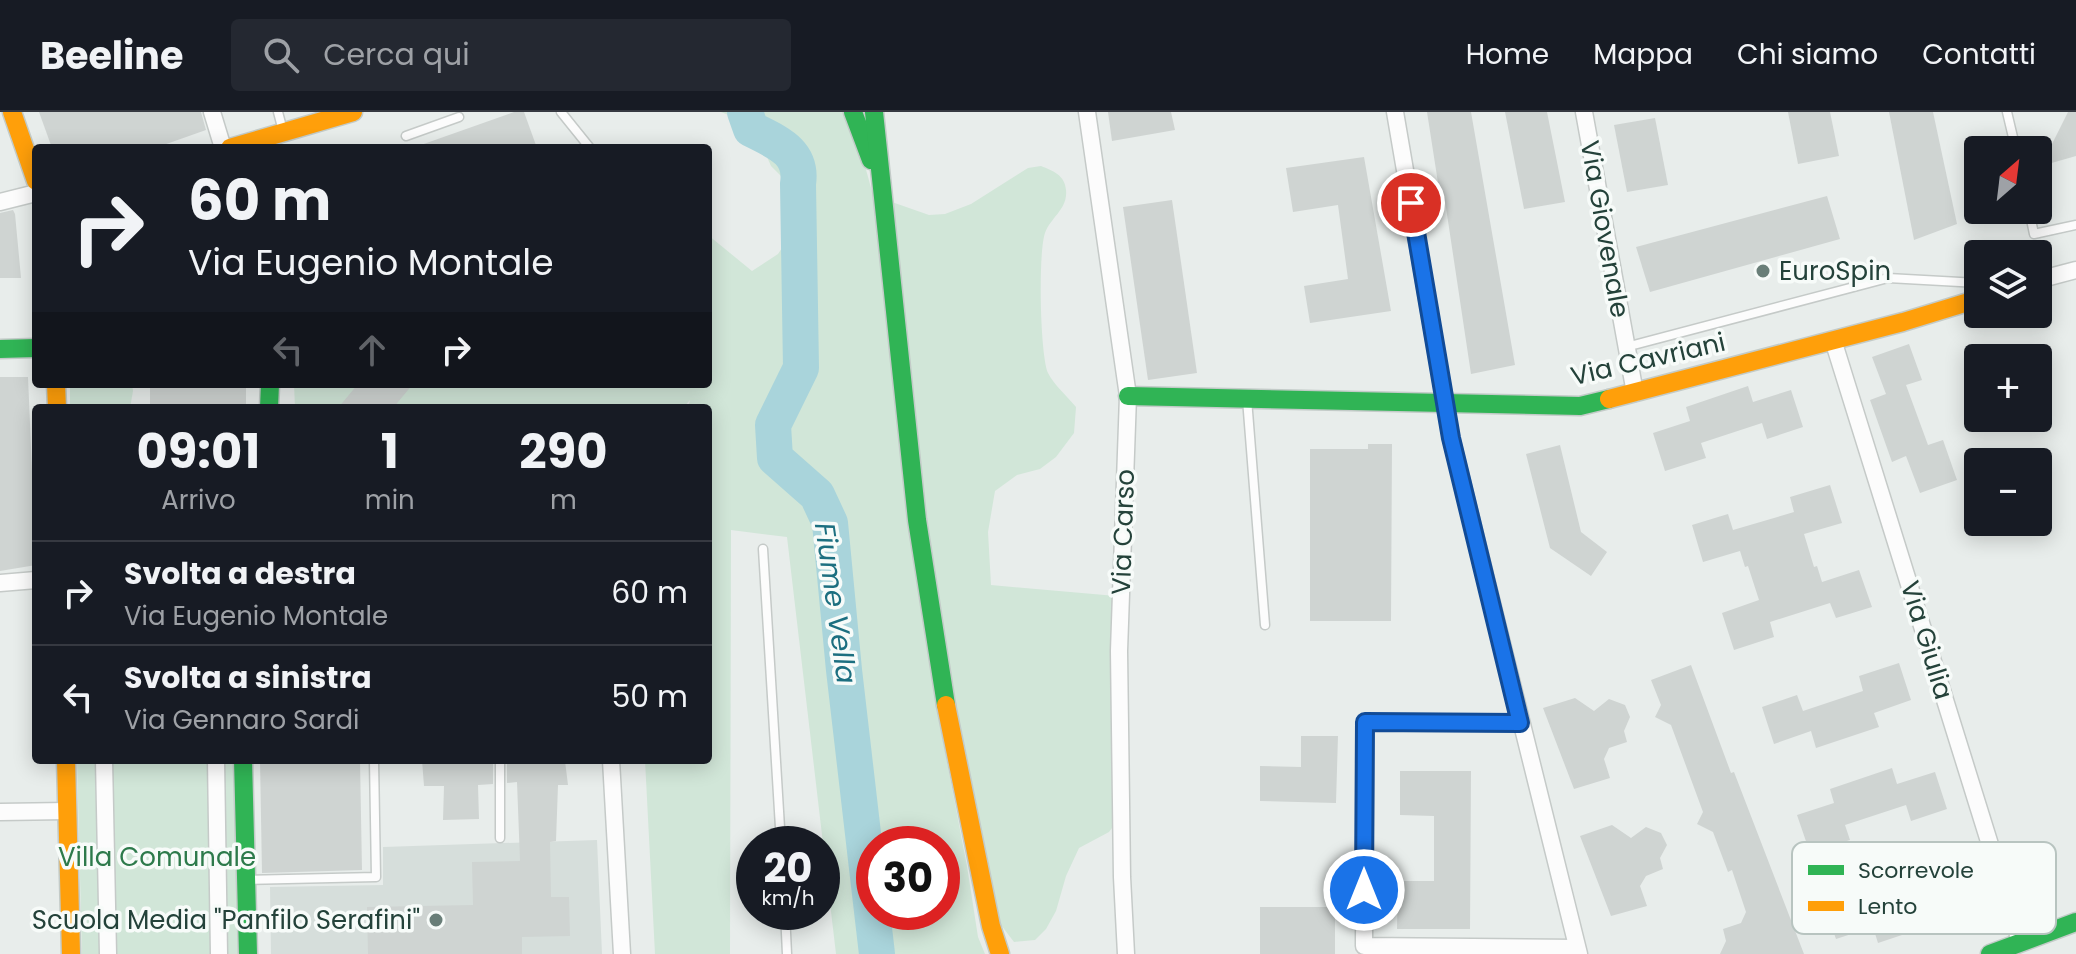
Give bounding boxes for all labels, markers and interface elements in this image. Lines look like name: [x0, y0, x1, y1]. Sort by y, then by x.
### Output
search box: [231, 19, 791, 91]
text: Beeline: [40, 29, 183, 82]
icon: search: [259, 33, 303, 77]
text: Cerca qui: [323, 33, 470, 76]
text: Home: [1466, 35, 1549, 74]
text: Mappa: [1593, 35, 1693, 74]
text: Chi siamo: [1737, 35, 1878, 74]
text: Contatti: [1922, 35, 2036, 74]
north arrow: [1964, 136, 2052, 224]
map controls: [1964, 136, 2052, 536]
street label: Via Giovenale: [1572, 138, 1638, 320]
text: 60 m: [188, 161, 331, 240]
pin: [1377, 169, 1445, 237]
icon: right: [56, 176, 160, 280]
icon: arrive: [1389, 181, 1433, 225]
text: Via Eugenio Montale: [188, 237, 554, 288]
button: layers: [1964, 240, 2052, 328]
place label: EuroSpin: [1779, 253, 1891, 289]
marker: EuroSpin: [1754, 262, 1772, 280]
street label: Via Cavriani: [1567, 324, 1729, 394]
icon: left: [266, 328, 310, 372]
icon: ahead: [350, 328, 394, 372]
icon: right: [434, 328, 478, 372]
button: +: [1964, 344, 2052, 432]
text: 09:01: [137, 418, 260, 485]
text: 1: [381, 418, 399, 485]
text: 290: [519, 418, 607, 485]
button: −: [1964, 448, 2052, 536]
street label: Via Carso: [1103, 468, 1143, 596]
text: Arrivo: [161, 482, 236, 518]
text: min: [365, 482, 415, 518]
text: m: [550, 482, 577, 518]
water label: Fiume Vella: [805, 520, 866, 686]
text: Svolta a destra: [124, 552, 356, 595]
icon: right: [56, 571, 100, 615]
text: 60 m: [611, 571, 688, 614]
street label: Via Giulia: [1892, 576, 1962, 704]
text: Via Eugenio Montale: [124, 598, 388, 634]
text: Svolta a sinistra: [124, 656, 372, 699]
icon: left: [56, 675, 100, 719]
text: 50 m: [611, 675, 688, 718]
text: Via Gennaro Sardi: [124, 702, 359, 738]
speed limit sign: 30: [856, 826, 960, 930]
park label: Villa Comunale: [58, 839, 256, 875]
text: 20: [764, 840, 812, 896]
legend: [1792, 842, 2056, 934]
position arrow: [1322, 848, 1406, 932]
text: Scorrevole: [1858, 855, 1974, 886]
text: km/h: [761, 884, 815, 912]
text: Lento: [1858, 891, 1917, 922]
place label: Scuola Media "Panfilo Serafini": [32, 902, 420, 938]
marker: Scuola Media "Panfilo Serafini": [427, 911, 445, 929]

